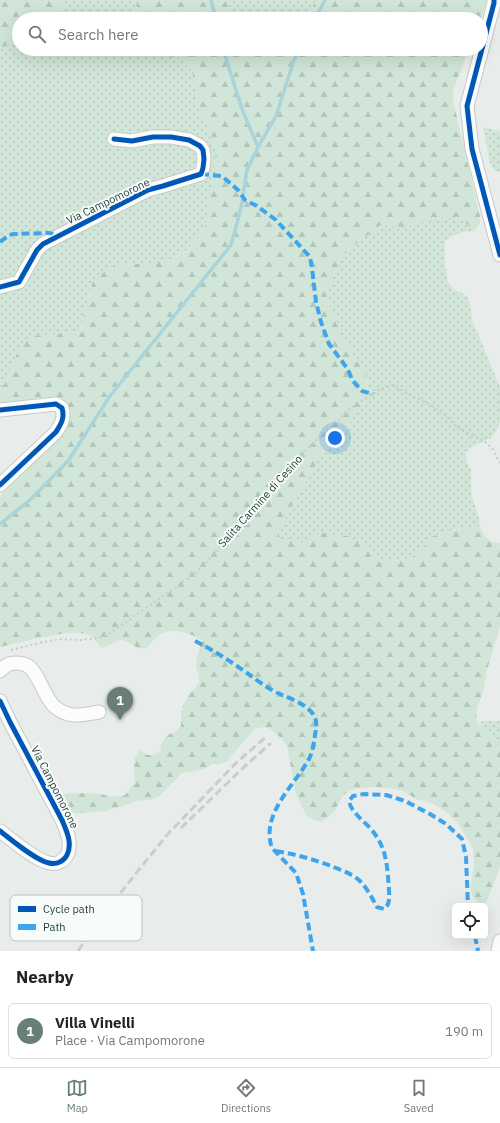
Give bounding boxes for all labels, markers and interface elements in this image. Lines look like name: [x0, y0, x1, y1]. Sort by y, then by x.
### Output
search box: [12, 12, 488, 56]
icon: search: [26, 23, 48, 45]
text: Search here: [58, 25, 138, 44]
street label: Via Campomorone: [64, 175, 152, 227]
your location: [325, 428, 345, 448]
street label: Salita Carmine di Cesino: [215, 452, 305, 550]
pin: 1: [107, 687, 133, 720]
street label: Via Campomorone: [28, 743, 82, 831]
legend: [10, 895, 142, 941]
text: Cycle path: [43, 902, 95, 916]
map controls: [452, 903, 488, 939]
button: locate: [452, 903, 488, 939]
text: Path: [43, 920, 66, 934]
text: Nearby: [16, 966, 74, 988]
text: Villa Vinelli: [55, 1013, 135, 1032]
text: 1: [26, 1023, 34, 1040]
text: 190 m: [445, 1023, 483, 1040]
text: Place · Via Campomorone: [55, 1032, 205, 1049]
tab: Map: [66, 1077, 88, 1115]
tab: Directions: [221, 1077, 271, 1115]
tab: Saved: [404, 1077, 434, 1115]

